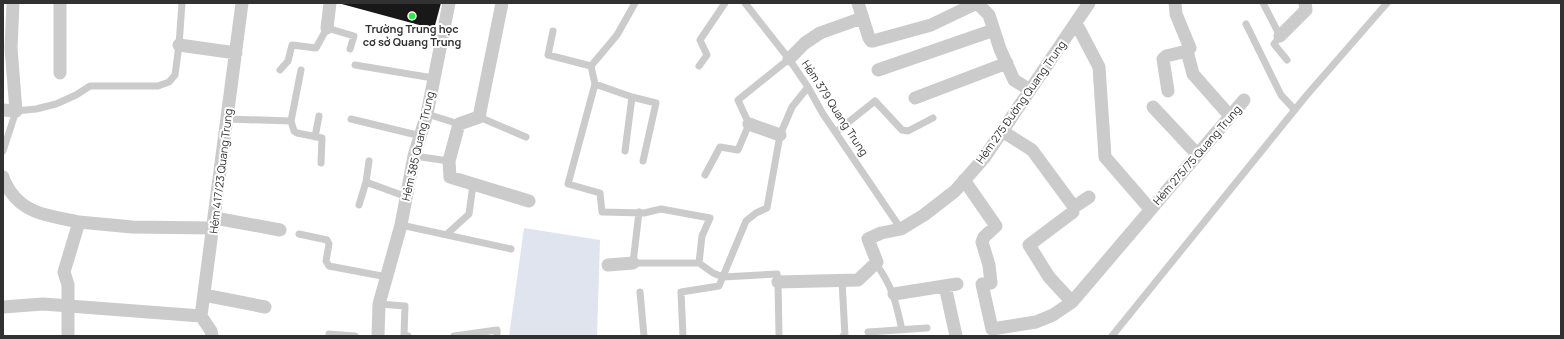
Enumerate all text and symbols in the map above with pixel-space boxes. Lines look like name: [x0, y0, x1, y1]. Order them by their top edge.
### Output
marker: Trường Trung học cơ sở Quang Trung: [407, 11, 417, 21]
place label: Trường Trung học cơ sở Quang Trung: [363, 21, 461, 49]
street label: Hẻm 275 Đường Quang Trung: [972, 37, 1069, 166]
street label: Hẻm 379 Quang Trung: [799, 57, 872, 159]
street label: Hẻm 385 Quang Trung: [398, 90, 437, 202]
street label: Hẻm 275/75 Quang Trung: [1149, 102, 1244, 208]
street label: Hẻm 417/23 Quang Trung: [205, 107, 236, 234]

